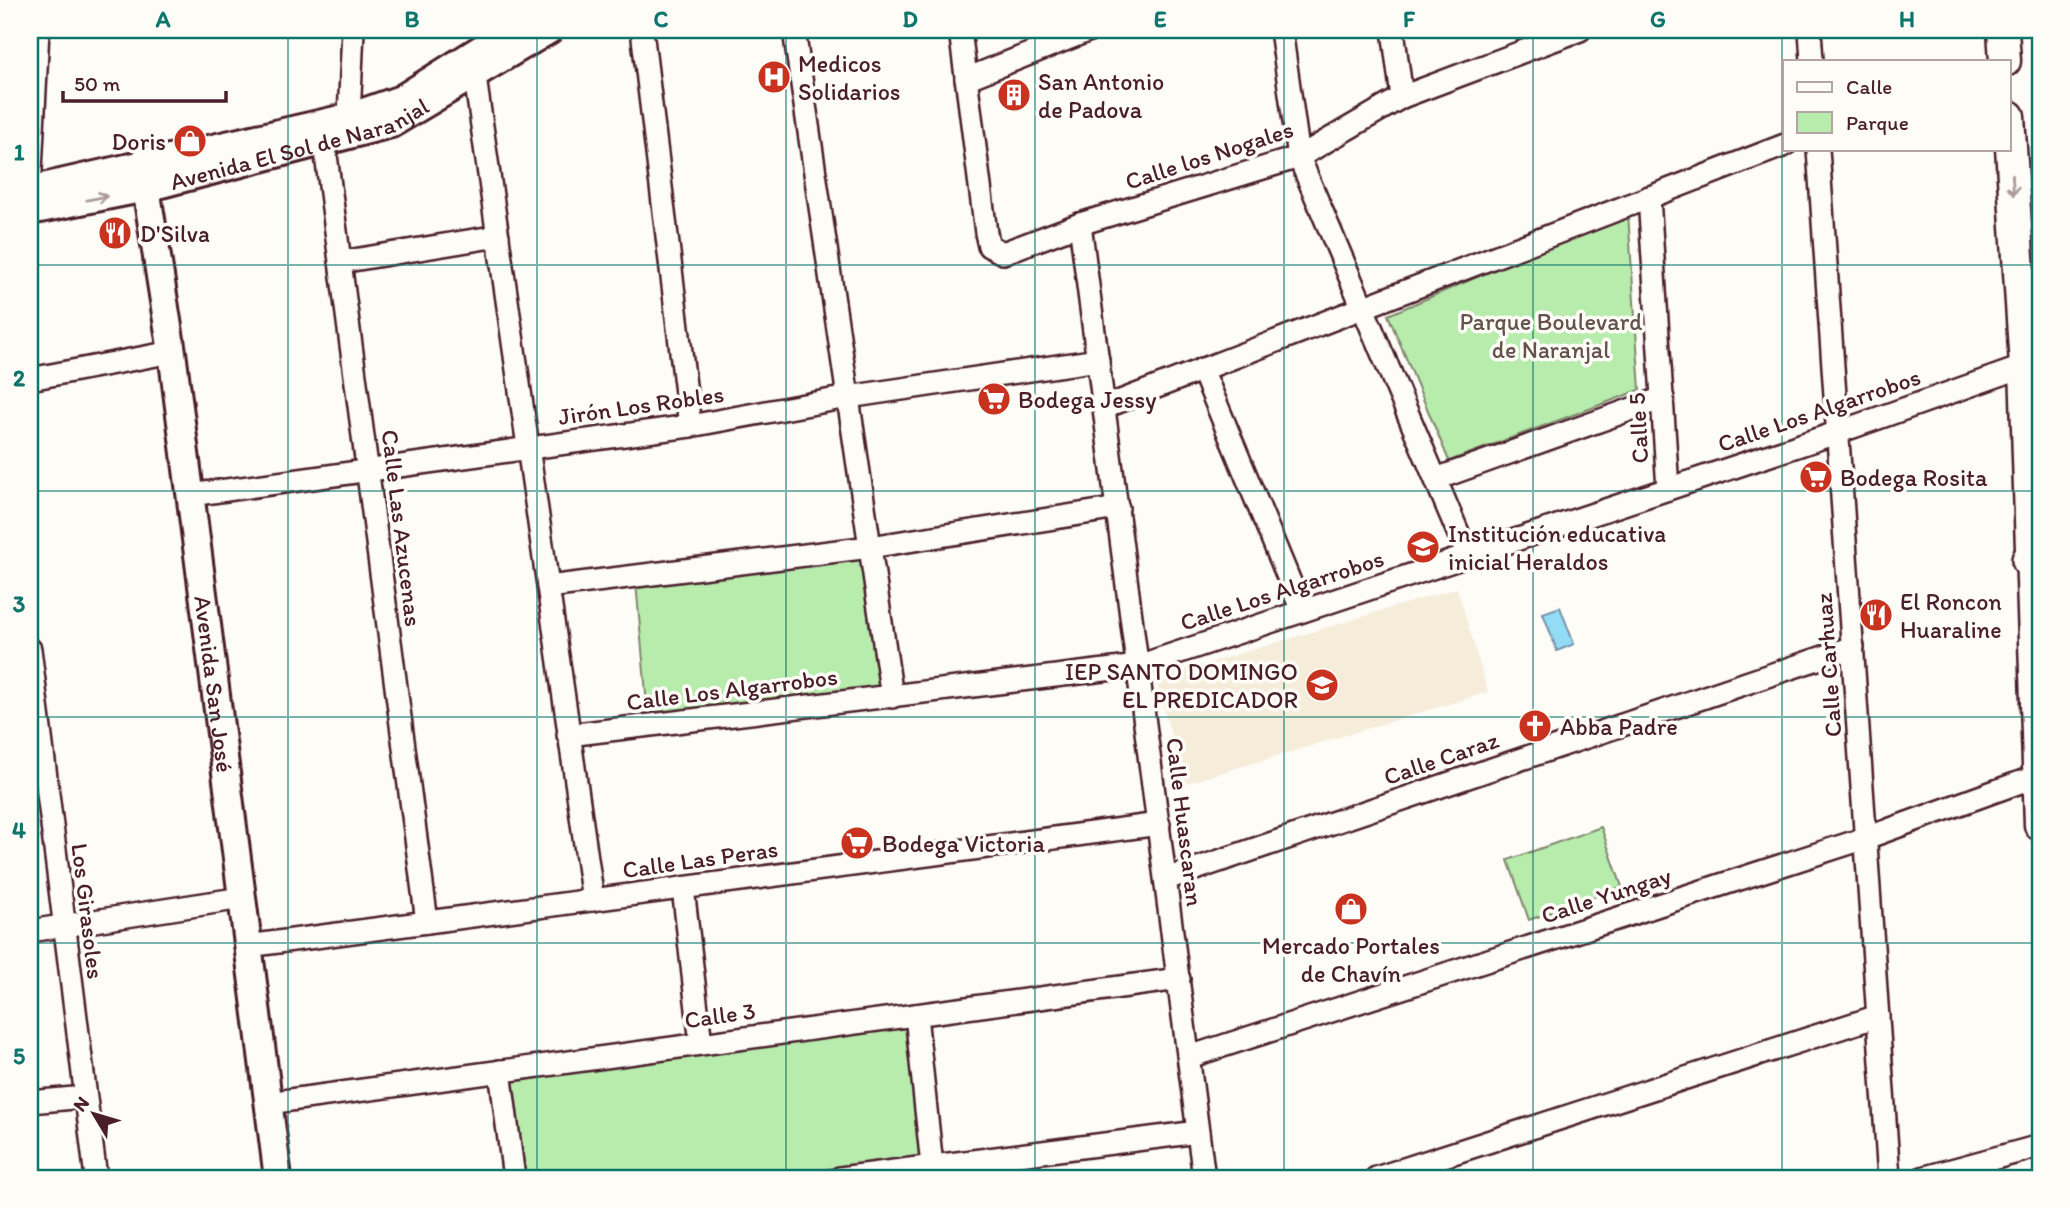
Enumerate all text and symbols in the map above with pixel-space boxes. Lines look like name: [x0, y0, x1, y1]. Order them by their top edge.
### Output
text: A: [155, 5, 171, 33]
text: B: [405, 5, 420, 33]
text: C: [654, 5, 669, 33]
text: D: [902, 5, 918, 33]
text: E: [1154, 5, 1167, 33]
text: F: [1403, 5, 1416, 33]
text: G: [1650, 5, 1666, 33]
text: H: [1899, 5, 1915, 33]
place label: Medicos Solidarios: [798, 49, 901, 106]
hospital icon: Medicos Solidarios: [755, 58, 793, 96]
scale bar: [63, 60, 226, 104]
legend: [1783, 60, 2010, 150]
place label: San Antonio de Padova: [1038, 67, 1164, 124]
text: 50 m: [74, 71, 121, 96]
text: Calle: [1846, 74, 1892, 99]
building icon: San Antonio de Padova: [995, 76, 1033, 114]
street label: Avenida El Sol de Naranjal: [167, 90, 434, 196]
text: Parque: [1846, 110, 1909, 135]
street label: Calle los Nogales: [1121, 114, 1297, 196]
shop icon: Doris: [171, 122, 209, 160]
place label: Doris: [111, 127, 166, 156]
text: 1: [14, 138, 25, 166]
one-way arrow: [2007, 173, 2020, 195]
one-way arrow: [85, 191, 108, 205]
restaurant icon: D'Silva: [96, 214, 134, 252]
place label: D'Silva: [140, 219, 210, 248]
park label: Parque Boulevard de Naranjal: [1460, 307, 1642, 364]
street label: Calle Los Algarrobos: [1714, 362, 1924, 458]
text: 2: [13, 364, 26, 392]
street label: Jirón Los Robles: [556, 379, 726, 431]
supermarket icon: Bodega Jessy: [975, 380, 1013, 418]
place label: Bodega Jessy: [1018, 385, 1156, 414]
street label: Calle 5: [1622, 392, 1654, 464]
street label: Calle Las Azucenas: [376, 428, 428, 628]
supermarket icon: Bodega Rosita: [1797, 458, 1835, 496]
place label: Bodega Rosita: [1840, 463, 1988, 492]
place label: Institución educativa inicial Heraldos: [1448, 519, 1666, 576]
school or university icon: Institución educativa inicial Heraldos: [1404, 528, 1442, 566]
street label: Calle Los Algarrobos: [1177, 543, 1387, 637]
place label: El Roncon Huaraline: [1900, 587, 2002, 644]
text: 3: [13, 590, 26, 618]
street label: Calle Carhuaz: [1808, 592, 1848, 738]
street label: Avenida San José: [189, 594, 240, 774]
restaurant icon: El Roncon Huaraline: [1857, 596, 1895, 634]
place label: IEP SANTO DOMINGO EL PREDICADOR: [1065, 657, 1298, 714]
street label: Calle Los Algarrobos: [625, 662, 839, 716]
school or university icon: IEP SANTO DOMINGO EL PREDICADOR: [1303, 666, 1341, 704]
church icon: Abba Padre: [1516, 707, 1554, 745]
place label: Abba Padre: [1560, 712, 1678, 741]
street label: Calle Caraz: [1380, 725, 1502, 791]
street label: Calle Huascaran: [1160, 736, 1210, 908]
text: 4: [12, 816, 26, 844]
supermarket icon: Bodega Victoria: [838, 824, 876, 862]
place label: Bodega Victoria: [882, 829, 1045, 858]
street label: Calle Las Peras: [620, 834, 780, 884]
street label: Los Girasoles: [65, 841, 111, 981]
street label: Calle Yungay: [1537, 860, 1675, 930]
shop icon: Mercado Portales de Chavín: [1332, 890, 1370, 928]
place label: Mercado Portales de Chavín: [1262, 931, 1440, 988]
street label: Calle 3: [683, 996, 757, 1034]
text: 5: [13, 1042, 25, 1070]
north arrow: [60, 1078, 130, 1148]
text: N: [68, 1092, 94, 1116]

